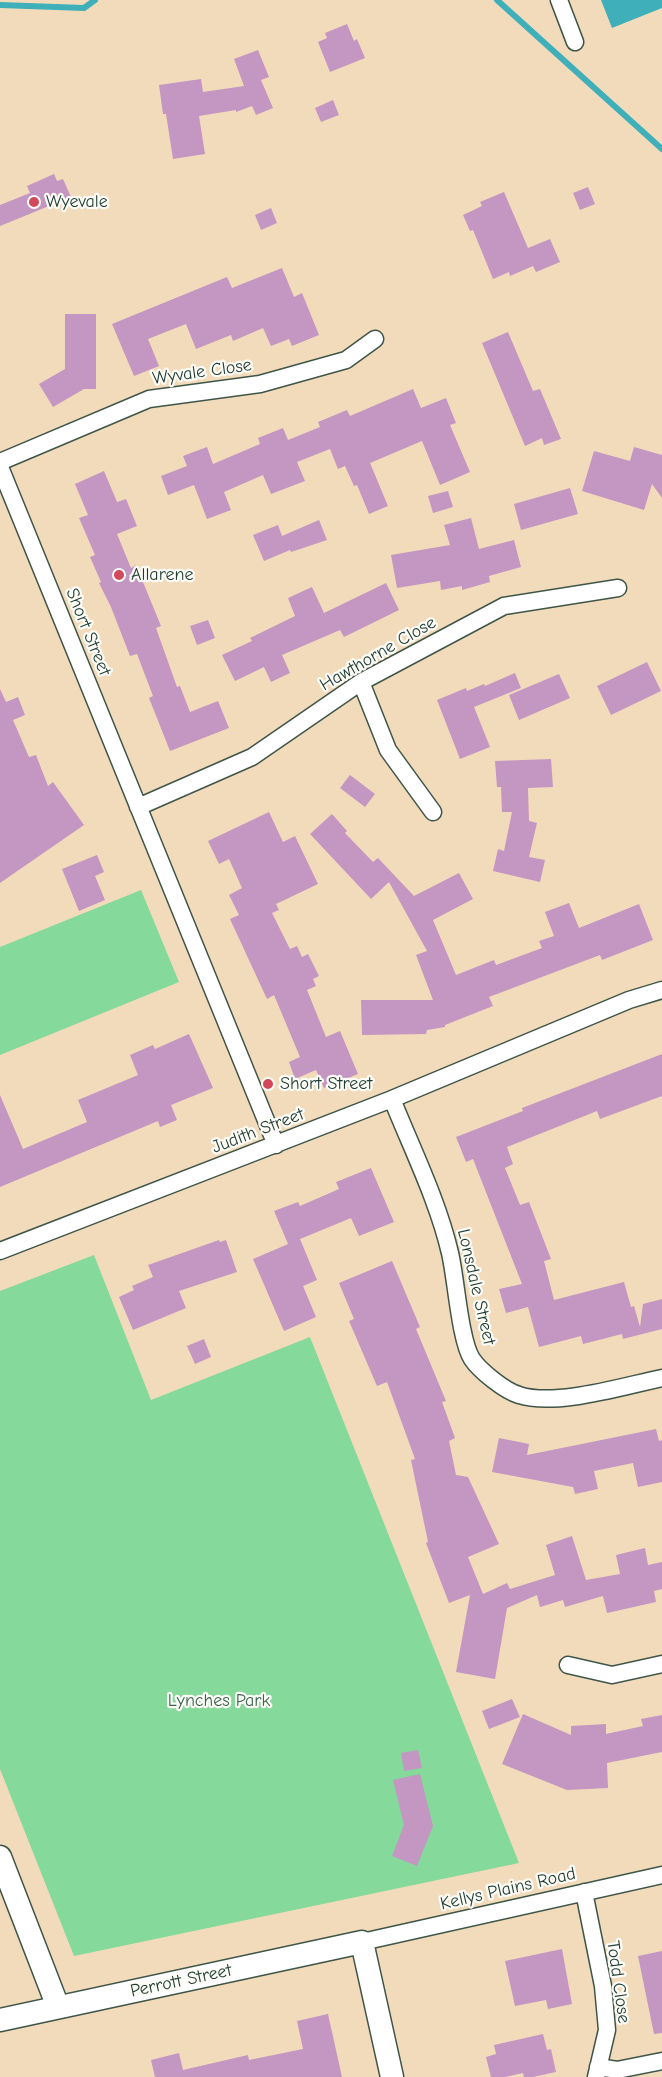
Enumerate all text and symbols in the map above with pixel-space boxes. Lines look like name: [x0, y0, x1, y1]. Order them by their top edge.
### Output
place label: Wyevale: [46, 191, 108, 213]
marker: Wyevale: [27, 195, 41, 209]
street label: Wyvale Close: [151, 354, 253, 390]
place label: Allarene: [131, 564, 193, 586]
marker: Allarene: [112, 568, 126, 582]
street label: Short Street: [61, 585, 115, 679]
street label: Hawthorne Close: [316, 612, 440, 696]
place label: Short Street: [280, 1073, 372, 1095]
marker: Short Street: [261, 1077, 275, 1091]
street label: Judith Street: [209, 1104, 307, 1158]
street label: Lonsdale Street: [452, 1227, 500, 1347]
park label: Lynches Park: [168, 1690, 270, 1712]
street label: Kellys Plains Road: [438, 1863, 578, 1915]
street label: Todd Close: [602, 1939, 634, 2025]
street label: Perrott Street: [128, 1960, 234, 2002]

